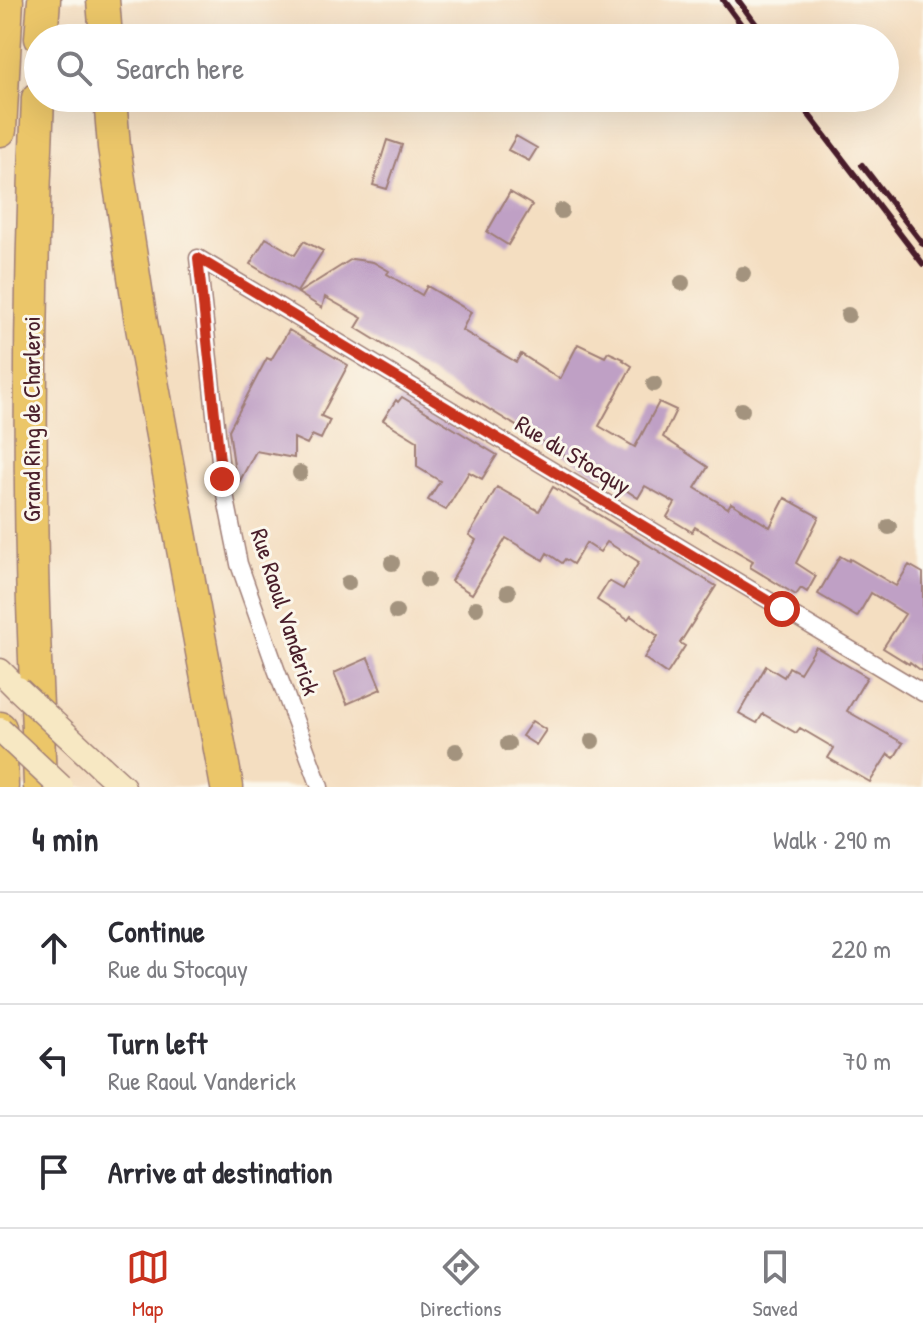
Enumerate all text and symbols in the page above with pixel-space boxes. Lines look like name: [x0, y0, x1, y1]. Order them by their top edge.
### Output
search box: [24, 24, 899, 112]
icon: search: [52, 46, 96, 90]
text: Search here: [116, 48, 244, 88]
street label: Grand Ring de Charleroi: [15, 316, 47, 522]
street label: Rue du Stocquy: [510, 407, 637, 501]
route end: [204, 461, 240, 497]
street label: Rue Raoul Vanderick: [244, 524, 328, 699]
route start: [764, 591, 800, 627]
text: 4 min: [32, 816, 99, 862]
text: Walk · 290 m: [773, 822, 891, 857]
text: Continue: [108, 911, 205, 951]
icon: ahead: [32, 926, 76, 970]
text: 220 m: [831, 931, 891, 966]
text: Rue du Stocquy: [108, 951, 248, 986]
text: Turn left: [108, 1023, 207, 1063]
icon: left: [32, 1038, 76, 1082]
text: 70 m: [843, 1043, 891, 1078]
text: Rue Raoul Vanderick: [108, 1063, 296, 1098]
icon: arrive: [32, 1150, 76, 1194]
text: Arrive at destination: [108, 1152, 333, 1192]
tab: Map: [126, 1245, 170, 1323]
tab: Directions: [421, 1245, 502, 1323]
tab: Saved: [753, 1245, 797, 1323]

